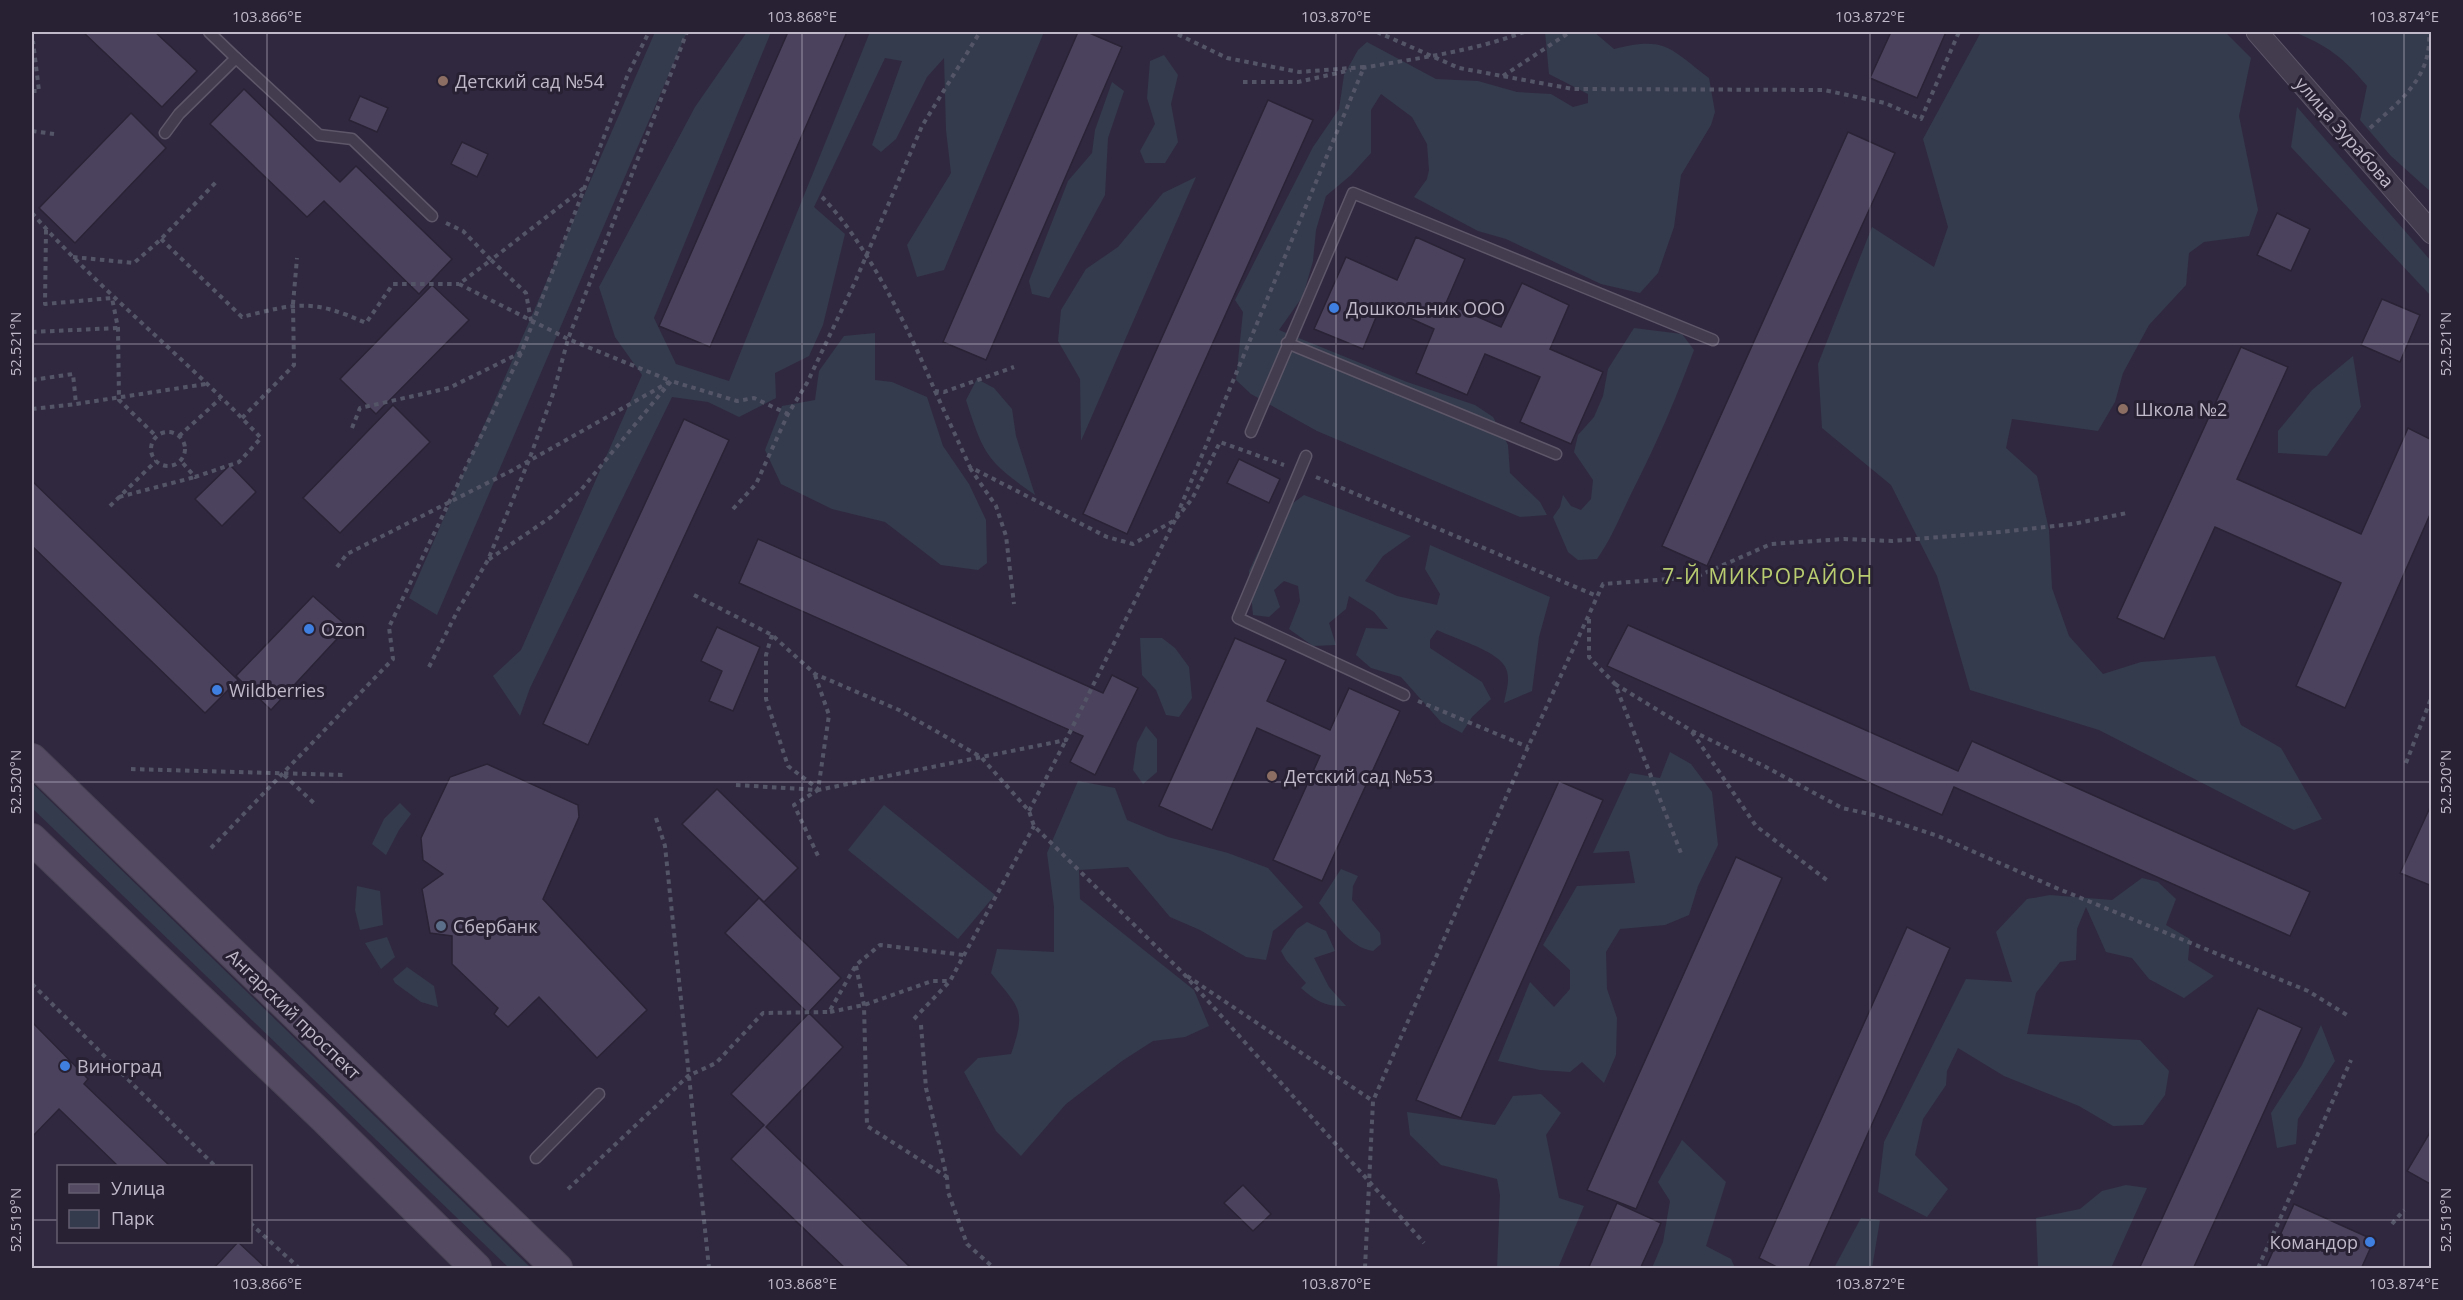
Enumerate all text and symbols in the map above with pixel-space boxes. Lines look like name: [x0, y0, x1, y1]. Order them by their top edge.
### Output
text: 103.866°E: [232, 6, 302, 26]
text: 103.868°E: [767, 6, 837, 26]
text: 103.870°E: [1301, 6, 1371, 26]
text: 103.872°E: [1835, 6, 1905, 26]
text: 103.874°E: [2369, 6, 2439, 26]
place label: Детский сад №54: [455, 69, 604, 93]
street label: улица Зурабова: [2290, 72, 2400, 192]
marker: Детский сад №54: [436, 74, 450, 88]
place label: Дошкольник ООО: [1346, 296, 1505, 320]
marker: Дошкольник ООО: [1327, 301, 1341, 315]
text: 52.521°N: [5, 312, 25, 376]
text: 52.521°N: [2435, 312, 2455, 376]
place label: Школа №2: [2135, 397, 2227, 421]
marker: Школа №2: [2116, 402, 2130, 416]
district label: 7-Й МИКРОРАЙОН: [1662, 562, 1874, 590]
place label: Ozon: [321, 617, 365, 641]
marker: Ozon: [302, 622, 316, 636]
place label: Wildberries: [229, 678, 325, 702]
marker: Wildberries: [210, 683, 224, 697]
text: 52.520°N: [5, 750, 25, 814]
text: 52.520°N: [2435, 750, 2455, 814]
place label: Детский сад №53: [1284, 764, 1433, 788]
marker: Детский сад №53: [1265, 769, 1279, 783]
place label: Сбербанк: [453, 914, 538, 938]
marker: Сбербанк: [434, 919, 448, 933]
street label: Ангарский проспект: [222, 944, 367, 1085]
place label: Виноград: [77, 1054, 161, 1078]
marker: Виноград: [58, 1059, 72, 1073]
legend: [57, 1165, 252, 1243]
text: Улица: [111, 1176, 165, 1200]
text: 52.519°N: [5, 1188, 25, 1252]
text: 52.519°N: [2435, 1188, 2455, 1252]
text: Парк: [111, 1206, 155, 1230]
place label: Командор: [2269, 1230, 2358, 1254]
marker: Командор: [2363, 1235, 2377, 1249]
text: 103.866°E: [232, 1273, 302, 1293]
text: 103.868°E: [767, 1273, 837, 1293]
text: 103.870°E: [1301, 1273, 1371, 1293]
text: 103.872°E: [1835, 1273, 1905, 1293]
text: 103.874°E: [2369, 1273, 2439, 1293]

